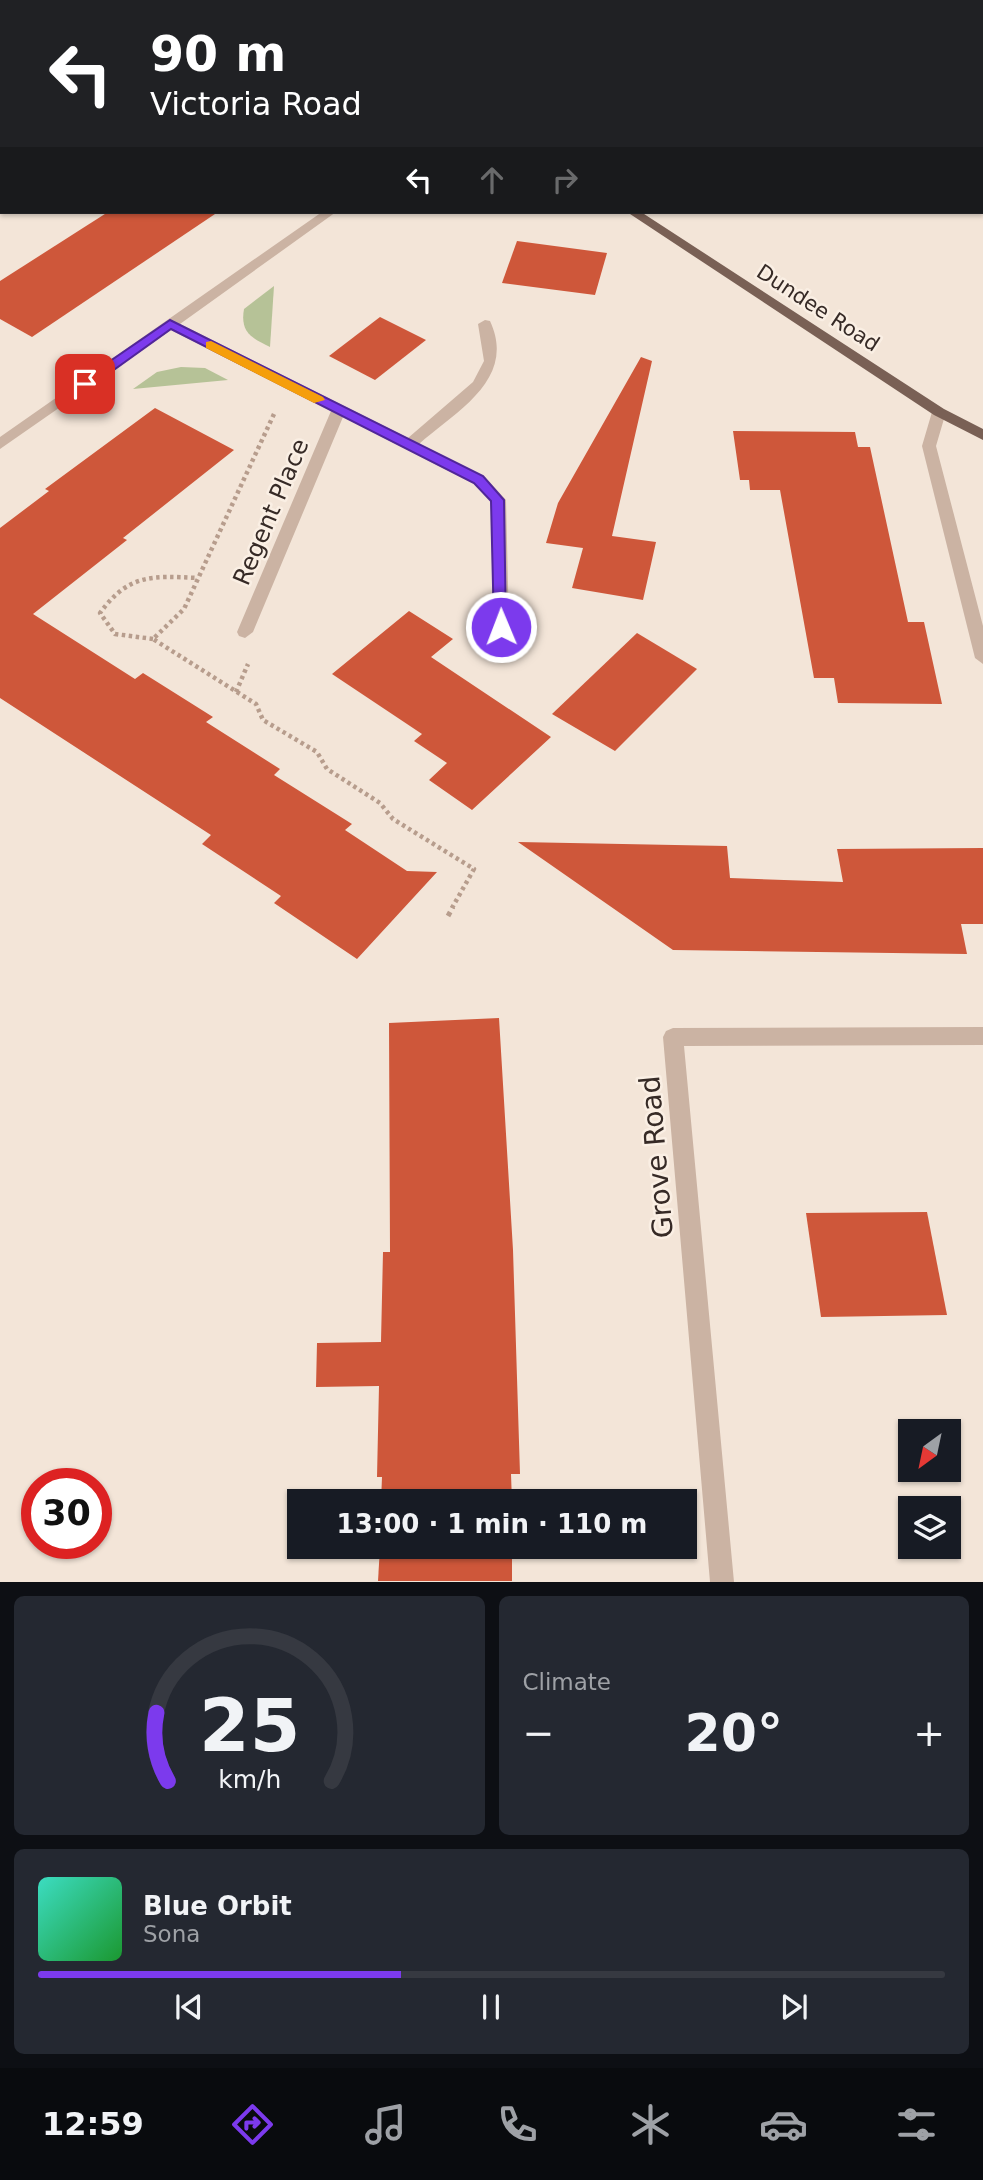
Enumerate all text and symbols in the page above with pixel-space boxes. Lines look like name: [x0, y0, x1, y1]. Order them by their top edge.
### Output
text: 90 m: [150, 26, 286, 83]
icon: left: [35, 28, 126, 119]
text: Victoria Road: [150, 85, 362, 123]
icon: left: [400, 161, 438, 199]
icon: ahead: [473, 161, 511, 199]
icon: right: [546, 161, 584, 199]
street label: Dundee Road: [752, 259, 884, 357]
pin: [55, 354, 115, 414]
icon: arrive: [66, 365, 104, 403]
street label: Regent Place: [228, 435, 314, 589]
position arrow: [464, 590, 538, 664]
street label: Grove Road: [633, 1074, 680, 1239]
north arrow: [898, 1419, 961, 1482]
map controls: [898, 1419, 961, 1559]
speed limit sign: 30: [21, 1468, 112, 1559]
button: layers: [898, 1496, 961, 1559]
text: 13:00 · 1 min · 110 m: [337, 1509, 647, 1539]
text: Climate: [523, 1669, 611, 1695]
text: 25: [199, 1684, 300, 1769]
text: 20°: [685, 1703, 783, 1763]
text: −: [523, 1711, 554, 1755]
text: +: [913, 1711, 945, 1755]
text: km/h: [218, 1765, 281, 1794]
text: Blue Orbit: [143, 1891, 292, 1921]
text: Sona: [143, 1921, 200, 1947]
icon: previous: [170, 1988, 208, 2026]
icon: pause: [472, 1988, 510, 2026]
icon: next: [775, 1988, 813, 2026]
icon: directions: [228, 2100, 277, 2149]
icon: music: [361, 2100, 410, 2149]
icon: phone: [493, 2100, 542, 2149]
icon: climate: [626, 2100, 675, 2149]
icon: car: [759, 2100, 808, 2149]
icon: filters: [892, 2100, 941, 2149]
text: 12:59: [42, 2105, 144, 2143]

